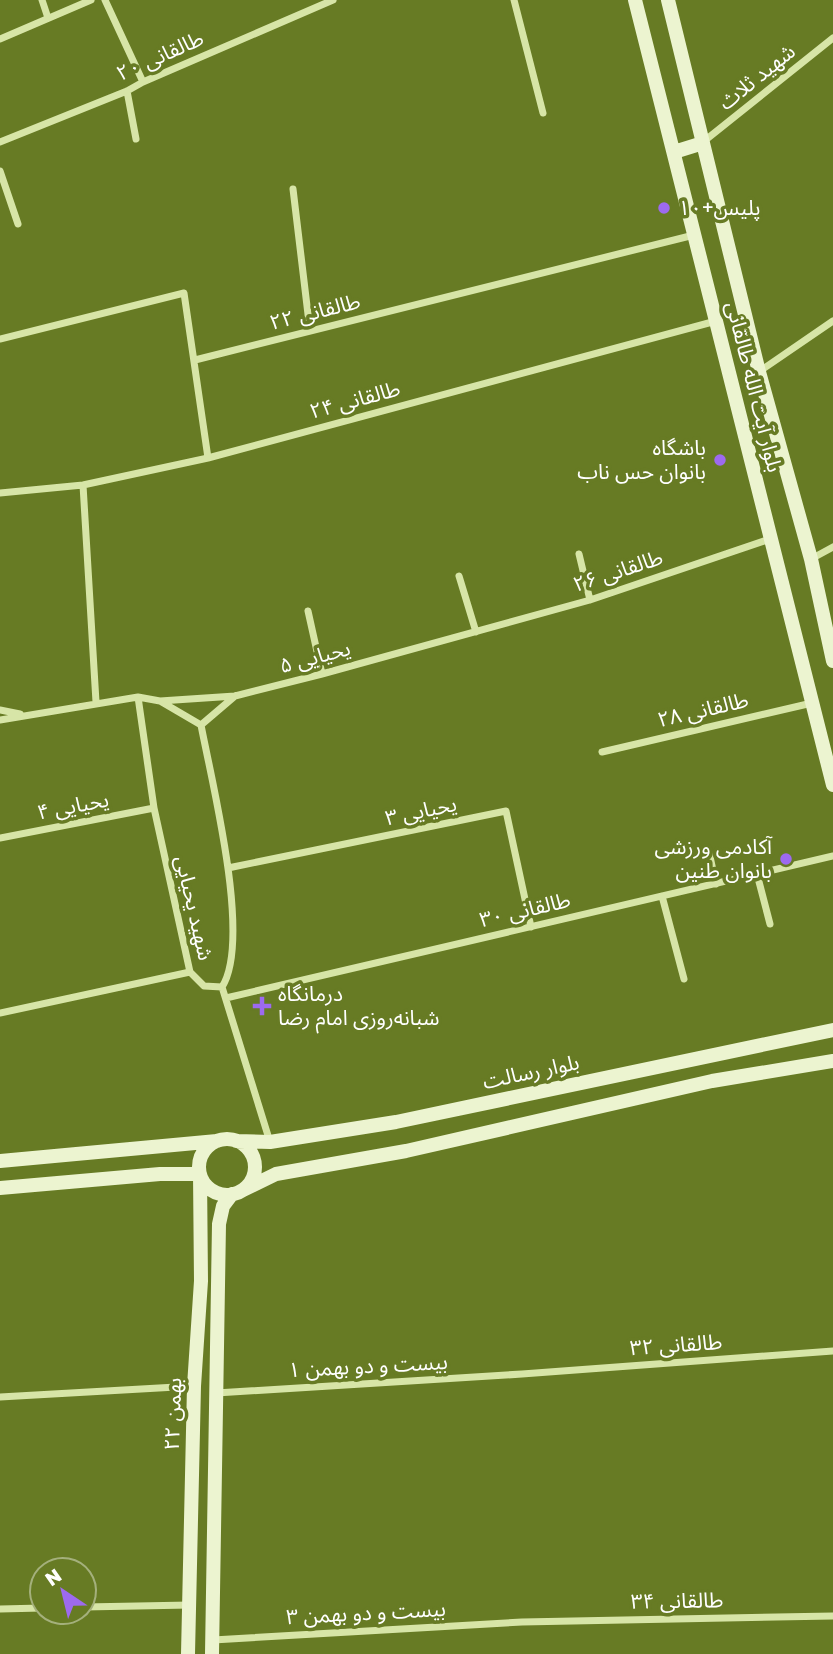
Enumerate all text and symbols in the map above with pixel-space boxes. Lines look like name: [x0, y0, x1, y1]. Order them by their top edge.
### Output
street label: طالقانی ۲۰: [112, 24, 207, 86]
street label: شهید ثلاث: [713, 37, 800, 115]
place label: پلیس+۱۰: [678, 194, 761, 221]
marker: پلیس+۱۰: [656, 200, 672, 216]
street label: طالقانی ۲۲: [267, 287, 363, 335]
street label: بلوار آیت الله طالقانی: [721, 299, 789, 475]
street label: طالقانی ۲۴: [307, 374, 403, 424]
place label: باشگاه بانوان حس ناب: [577, 434, 706, 484]
marker: باشگاه بانوان حس ناب: [712, 452, 728, 468]
street label: طالقانی ۲۶: [570, 543, 666, 597]
street label: یحیایی ۵: [276, 634, 353, 678]
street label: طالقانی ۲۸: [655, 686, 751, 732]
street label: یحیایی ۴: [35, 785, 111, 825]
street label: یحیایی ۳: [383, 790, 459, 830]
place label: آکادمی ورزشی بانوان طنین: [654, 833, 773, 883]
marker: آکادمی ورزشی بانوان طنین: [778, 851, 794, 867]
street label: شهید یحیایی: [170, 853, 220, 963]
street label: طالقانی ۳۰: [477, 886, 573, 932]
place label: درمانگاه شبانه‌روزی امام رضا: [278, 980, 439, 1034]
marker: درمانگاه شبانه‌روزی امام رضا: [252, 996, 272, 1016]
street label: بلوار رسالت: [480, 1048, 581, 1094]
street label: طالقانی ۳۲: [629, 1328, 723, 1360]
street label: بیست و دو بهمن ۱: [287, 1348, 448, 1382]
street label: ۲۲ بهمن: [158, 1377, 186, 1451]
north arrow: [28, 1556, 98, 1626]
text: N: [40, 1563, 65, 1590]
street label: طالقانی ۳۴: [630, 1586, 724, 1614]
street label: بیست و دو بهمن ۳: [285, 1595, 446, 1629]

